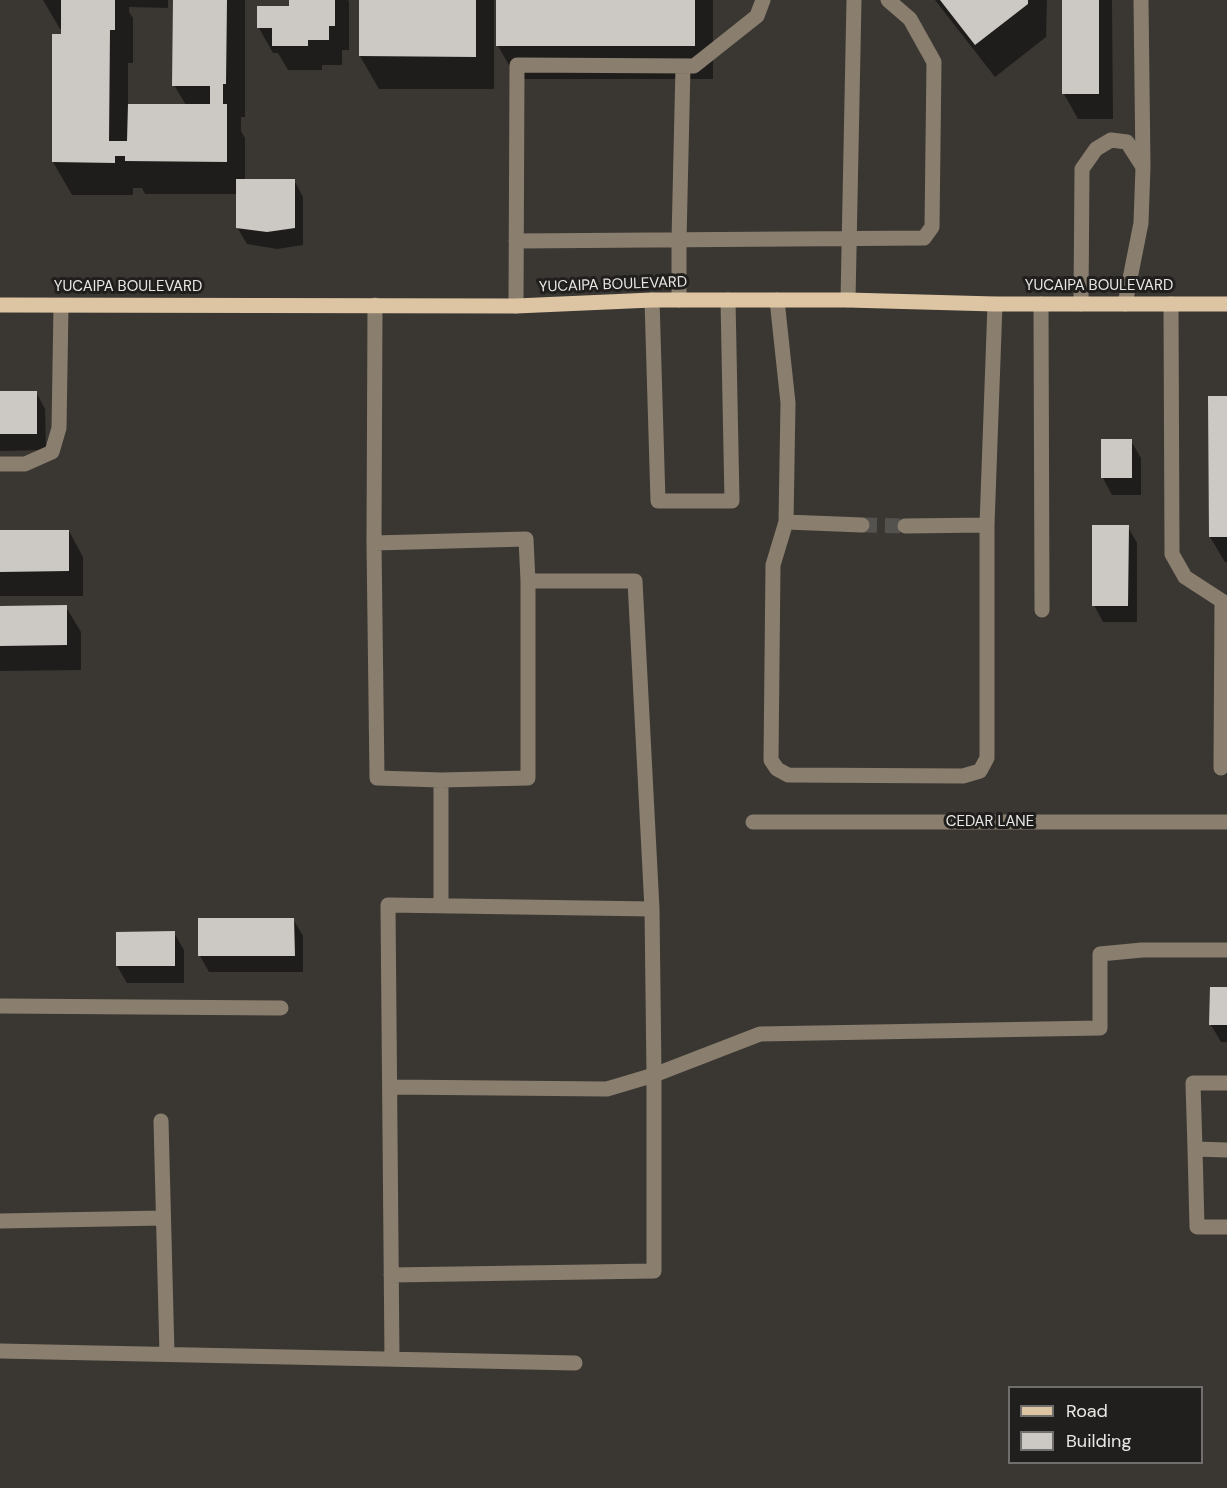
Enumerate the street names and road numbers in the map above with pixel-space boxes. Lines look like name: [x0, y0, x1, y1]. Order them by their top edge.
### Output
street label: YUCAIPA BOULEVARD: [539, 273, 687, 297]
street label: YUCAIPA BOULEVARD: [1025, 277, 1173, 295]
street label: YUCAIPA BOULEVARD: [54, 278, 202, 296]
street label: CEDAR LANE: [946, 813, 1034, 831]

